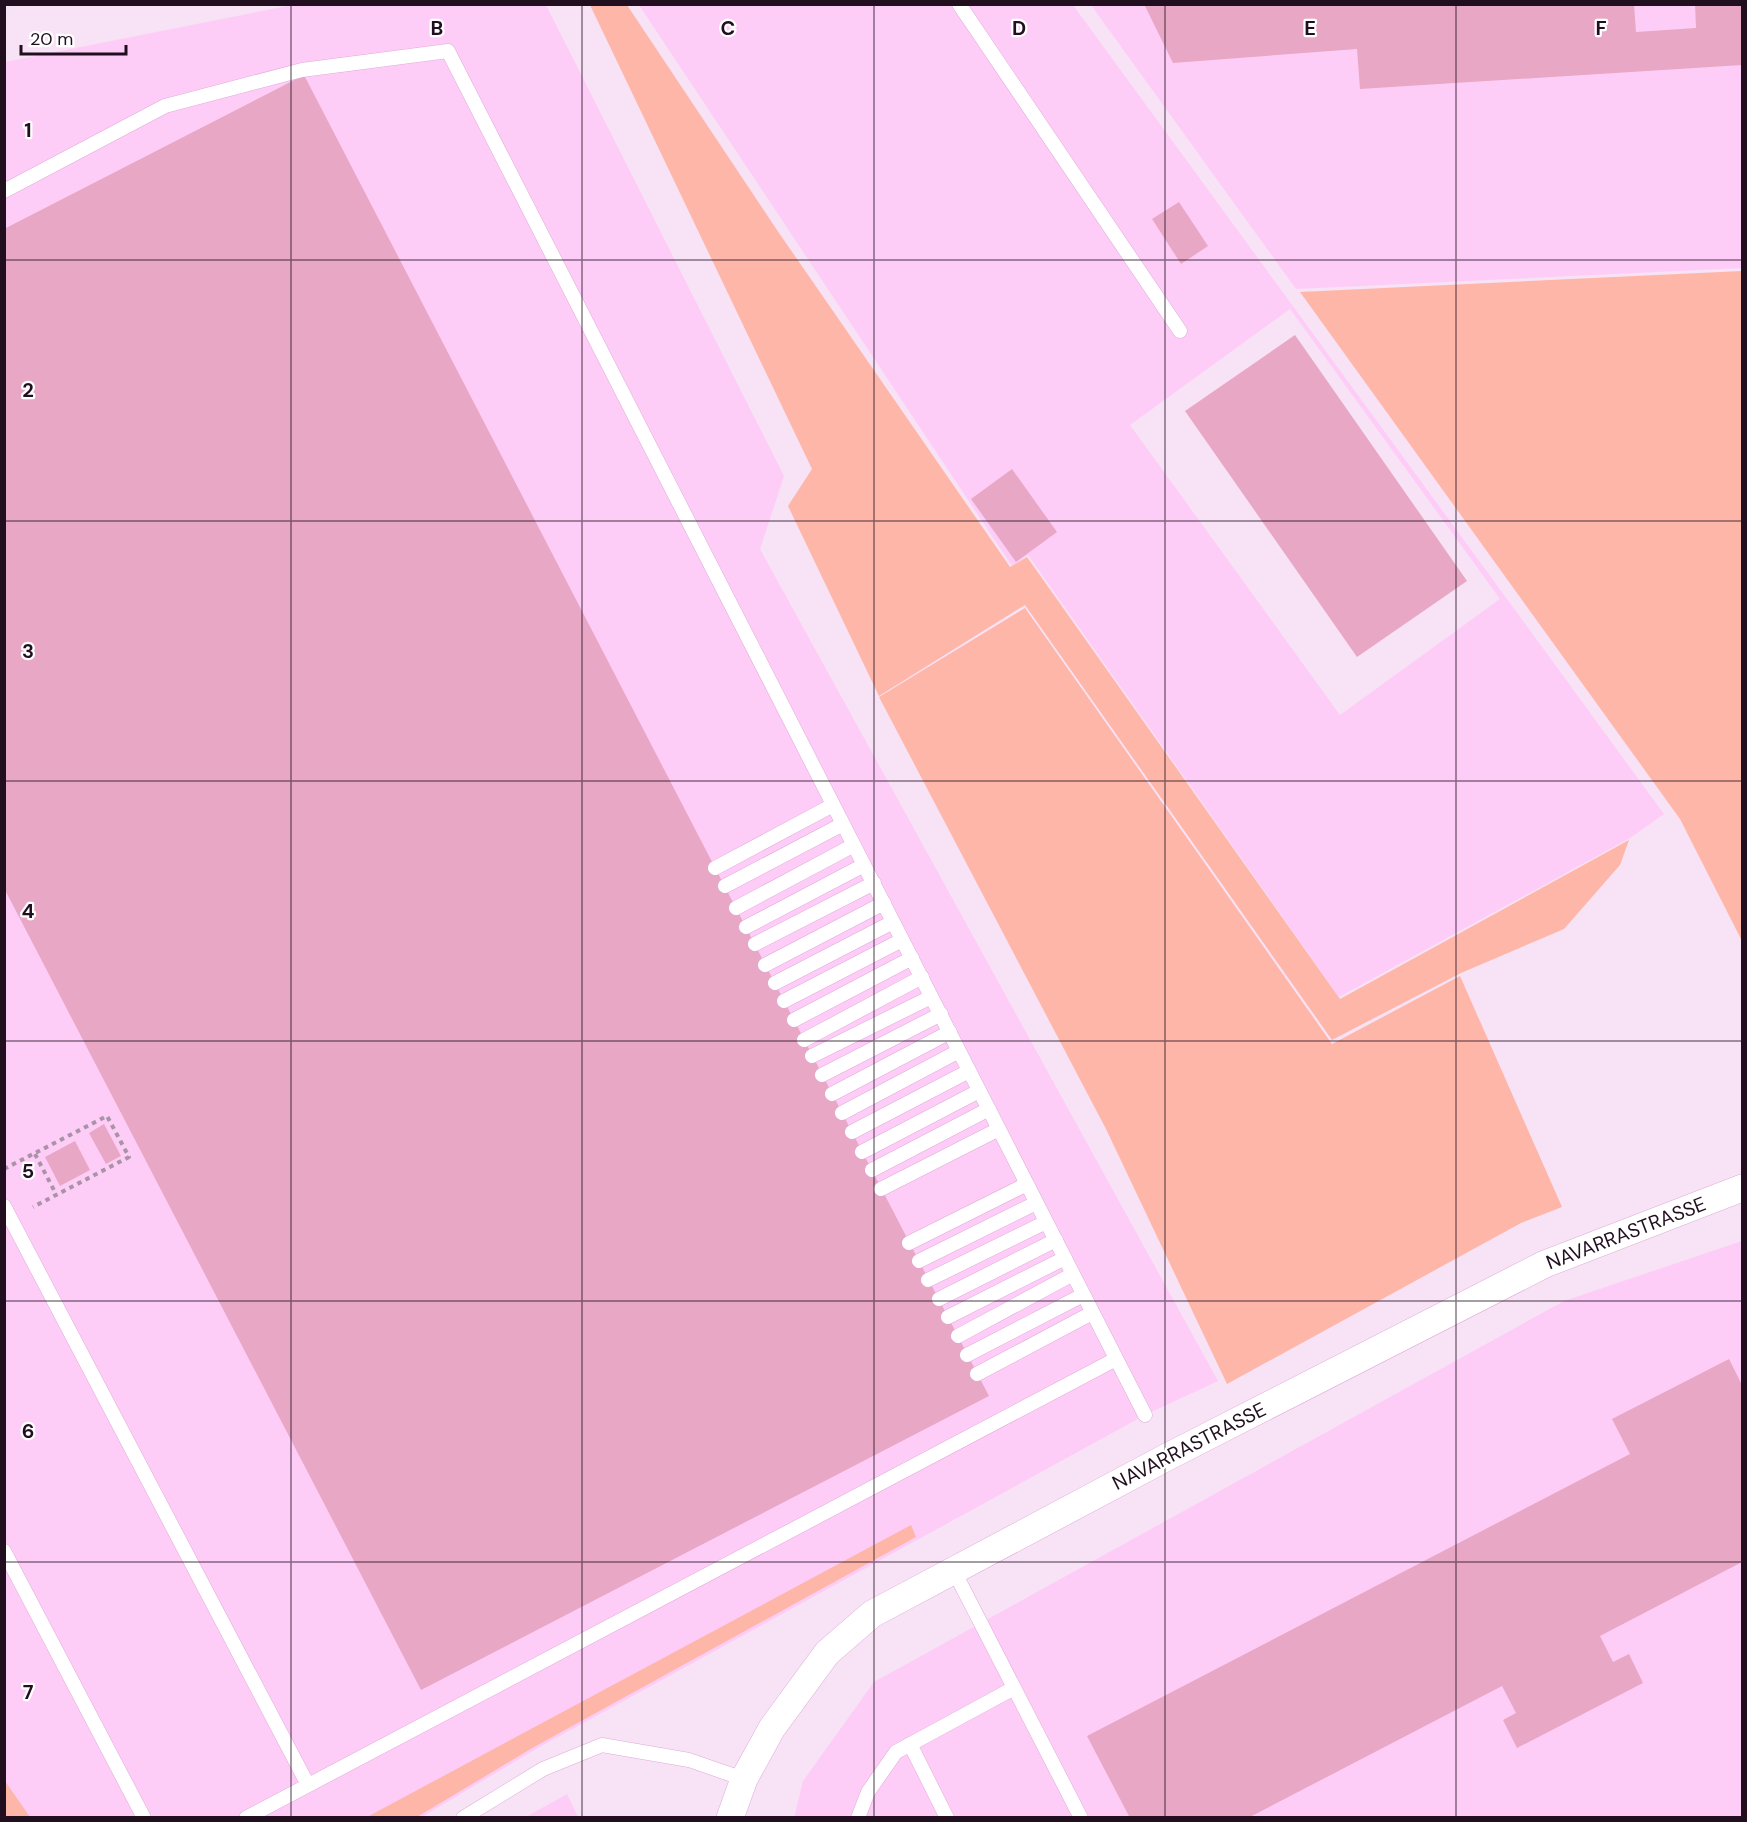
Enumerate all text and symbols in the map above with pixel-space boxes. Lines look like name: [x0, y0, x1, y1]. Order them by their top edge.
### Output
text: B: [431, 15, 443, 41]
text: C: [721, 15, 735, 41]
text: D: [1012, 15, 1026, 41]
text: E: [1304, 15, 1316, 41]
text: F: [1595, 15, 1607, 41]
scale bar: [21, 18, 126, 56]
text: 20 m: [30, 27, 73, 51]
text: 1: [24, 117, 32, 143]
text: 2: [22, 377, 34, 403]
text: 3: [22, 638, 34, 664]
text: 4: [22, 898, 35, 924]
text: 5: [22, 1158, 34, 1184]
street label: NAVARRASTRASSE: [1542, 1191, 1710, 1275]
street label: NAVARRASTRASSE: [1108, 1396, 1270, 1496]
text: 6: [22, 1418, 34, 1444]
text: 7: [23, 1679, 34, 1705]

